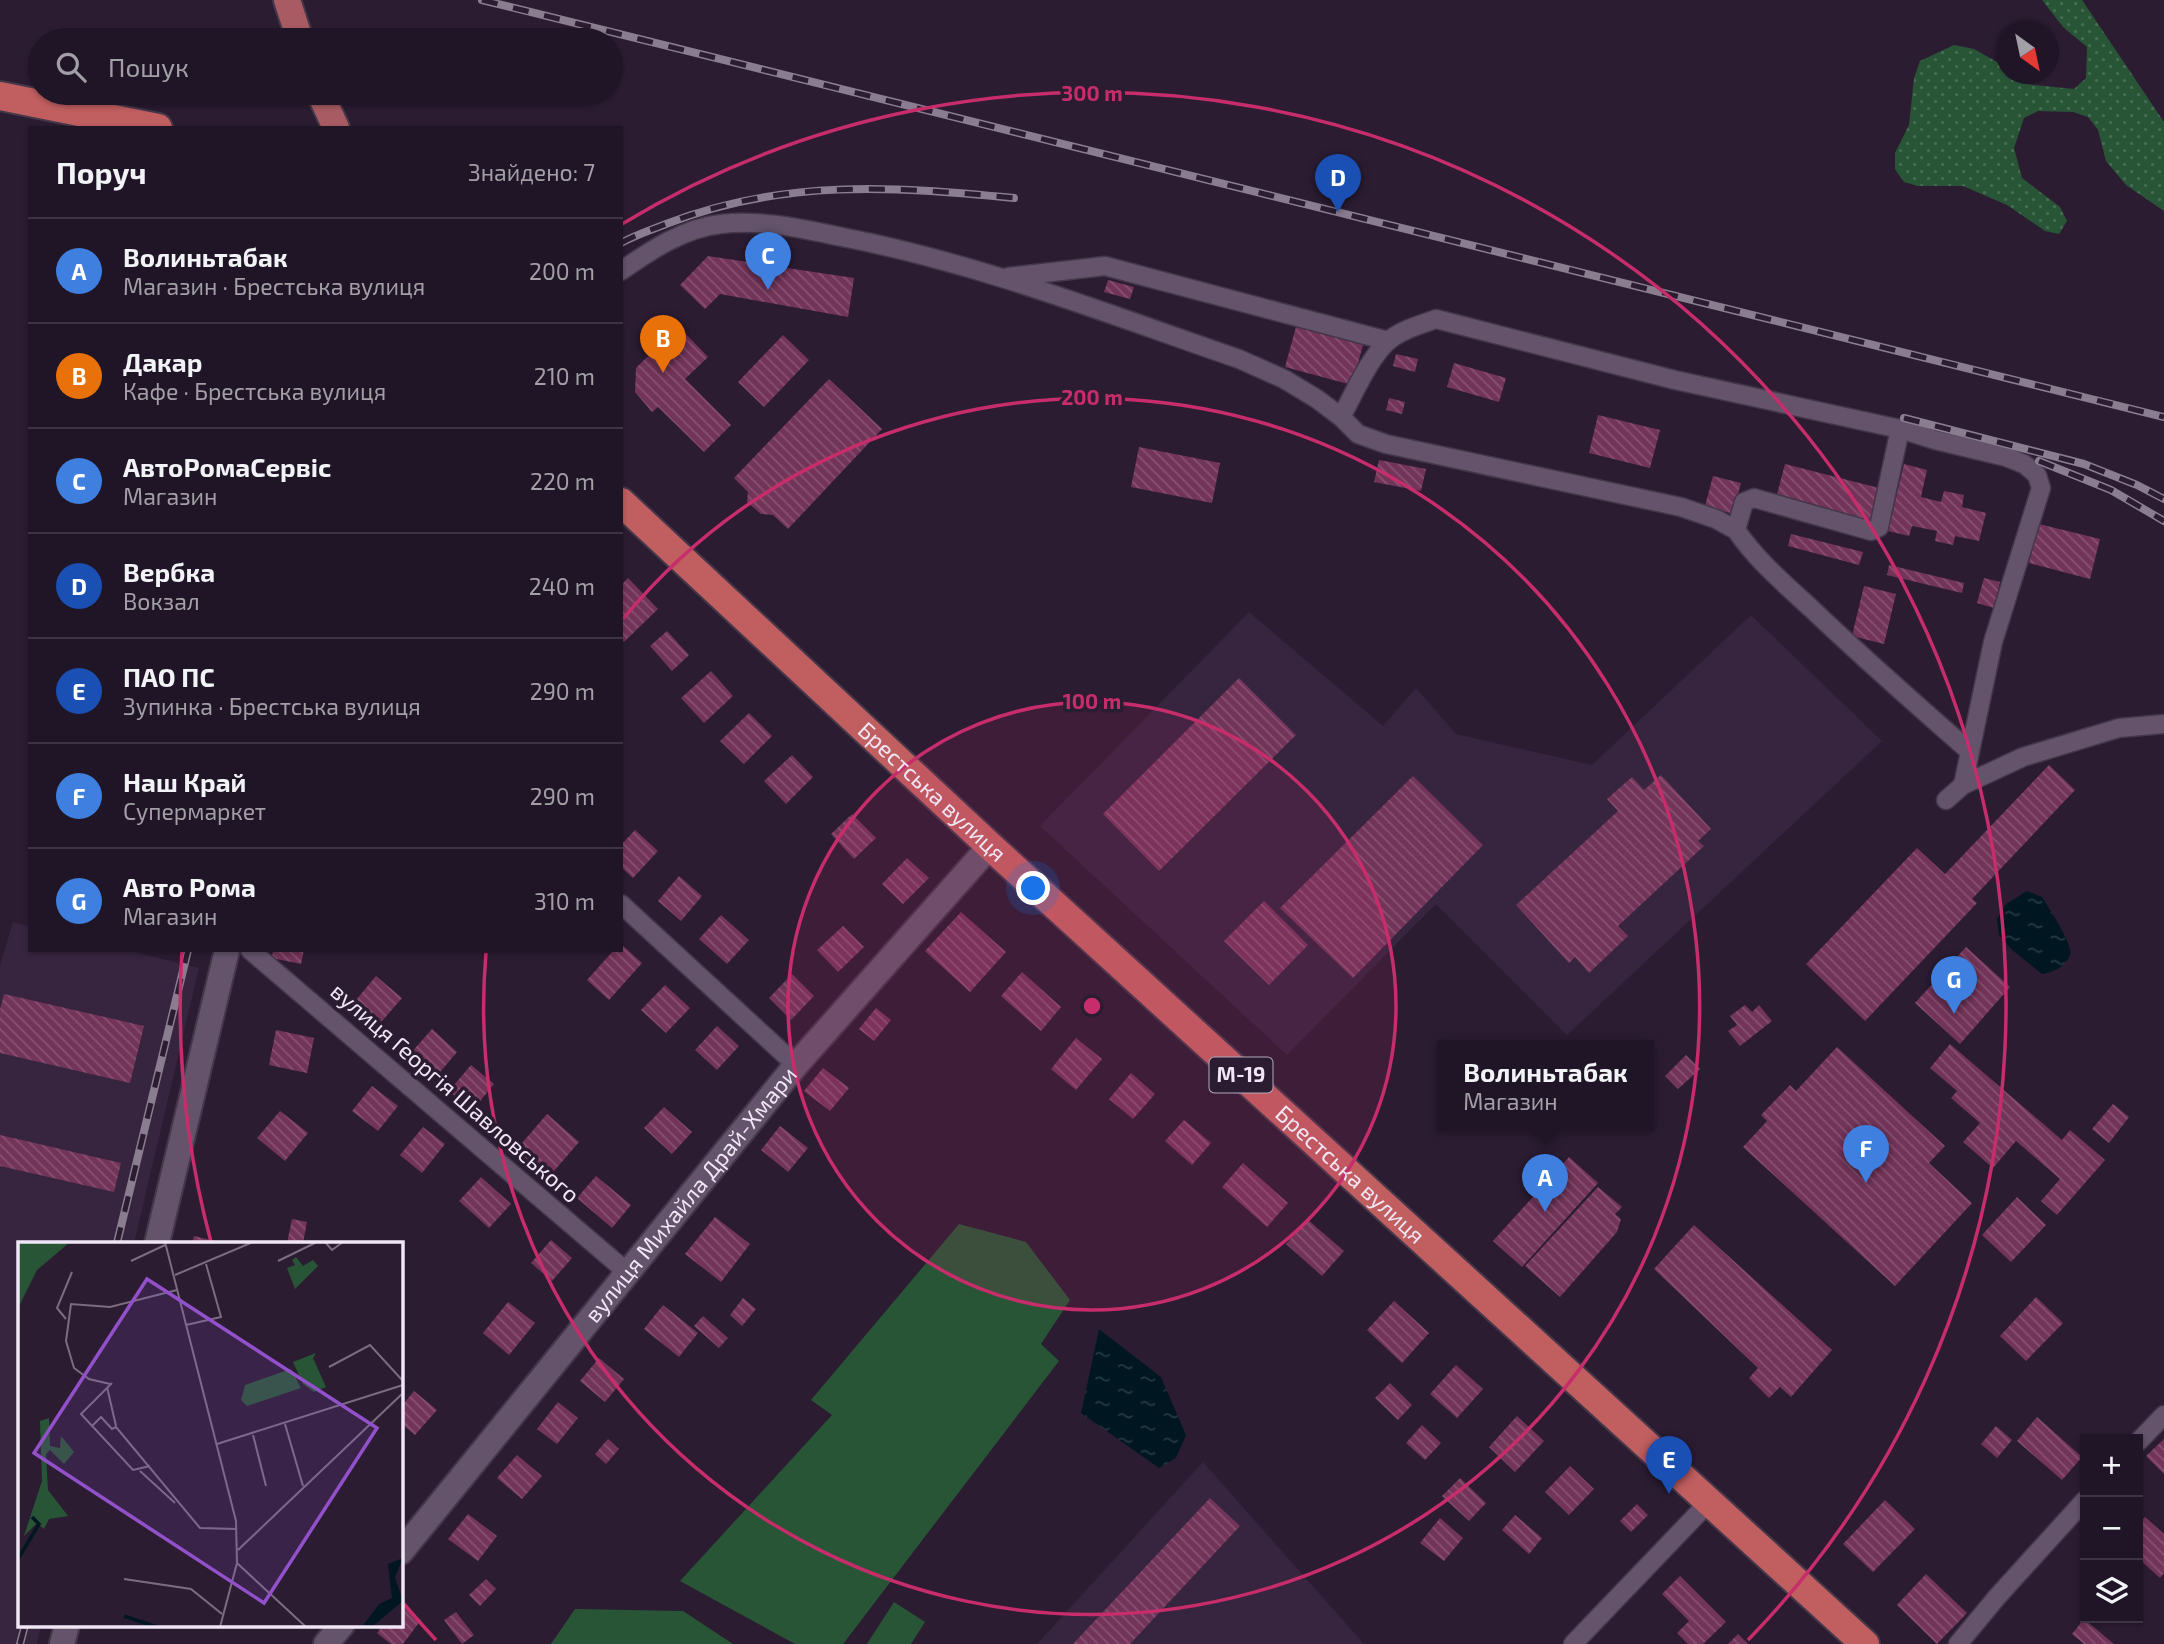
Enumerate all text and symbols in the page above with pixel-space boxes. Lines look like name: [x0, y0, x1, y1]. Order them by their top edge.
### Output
north arrow: [1996, 21, 2059, 84]
search box: [28, 28, 623, 105]
icon: search: [52, 48, 90, 86]
text: Пошук: [108, 51, 189, 82]
text: 300 m: [1061, 80, 1123, 105]
text: Поруч: [56, 154, 146, 190]
pin: D: [1315, 154, 1361, 212]
text: Знайдено: 7: [468, 158, 595, 186]
pin: C: [745, 232, 791, 290]
text: Волиньтабак: [123, 241, 288, 272]
text: A: [71, 257, 87, 285]
text: 200 m: [529, 257, 595, 285]
text: Магазин · Брестська вулиця: [123, 272, 425, 300]
pin: B: [640, 315, 686, 373]
text: Дакар: [123, 346, 202, 377]
text: B: [72, 362, 86, 390]
text: 210 m: [534, 362, 595, 390]
text: Кафе · Брестська вулиця: [123, 377, 386, 405]
text: 200 m: [1061, 384, 1123, 409]
text: АвтоРомаСервіс: [123, 451, 331, 482]
text: C: [72, 467, 86, 495]
text: 220 m: [530, 467, 595, 495]
text: Магазин: [123, 482, 217, 510]
text: Вербка: [123, 556, 215, 587]
text: D: [71, 572, 87, 600]
text: 240 m: [529, 572, 595, 600]
text: Вокзал: [123, 587, 200, 615]
text: ПАО ПС: [123, 661, 215, 692]
text: E: [72, 677, 86, 705]
text: 290 m: [530, 677, 595, 705]
text: 100 m: [1063, 688, 1121, 713]
text: Зупинка · Брестська вулиця: [123, 692, 421, 720]
street label: Брестська вулиця: [853, 715, 1012, 867]
text: Наш Край: [123, 766, 246, 797]
text: F: [73, 782, 85, 810]
text: 290 m: [530, 782, 595, 810]
text: Супермаркет: [123, 797, 266, 825]
text: Авто Рома: [123, 871, 256, 902]
your location: [1016, 871, 1050, 905]
text: G: [72, 887, 86, 915]
text: 310 m: [534, 887, 595, 915]
text: Магазин: [123, 902, 217, 930]
pin: G: [1931, 956, 1977, 1014]
street label: вулиця Георгія Шавловського: [325, 976, 586, 1209]
centre of rings: [1080, 994, 1104, 1018]
popup: [1437, 1040, 1654, 1131]
text: Волиньтабак: [1463, 1056, 1628, 1087]
road number: М-19: [1210, 1058, 1272, 1092]
street label: вулиця Михайла Драй-Хмари: [578, 1061, 802, 1328]
text: Магазин: [1463, 1087, 1558, 1115]
street label: Брестська вулиця: [1270, 1099, 1431, 1249]
pin: F: [1843, 1125, 1889, 1183]
pin: A: [1522, 1154, 1568, 1212]
inset map: [18, 1242, 402, 1626]
map controls: [2080, 1434, 2143, 1623]
button: +: [2080, 1434, 2143, 1497]
pin: E: [1646, 1436, 1692, 1494]
button: −: [2080, 1497, 2143, 1560]
button: layers: [2080, 1560, 2143, 1623]

